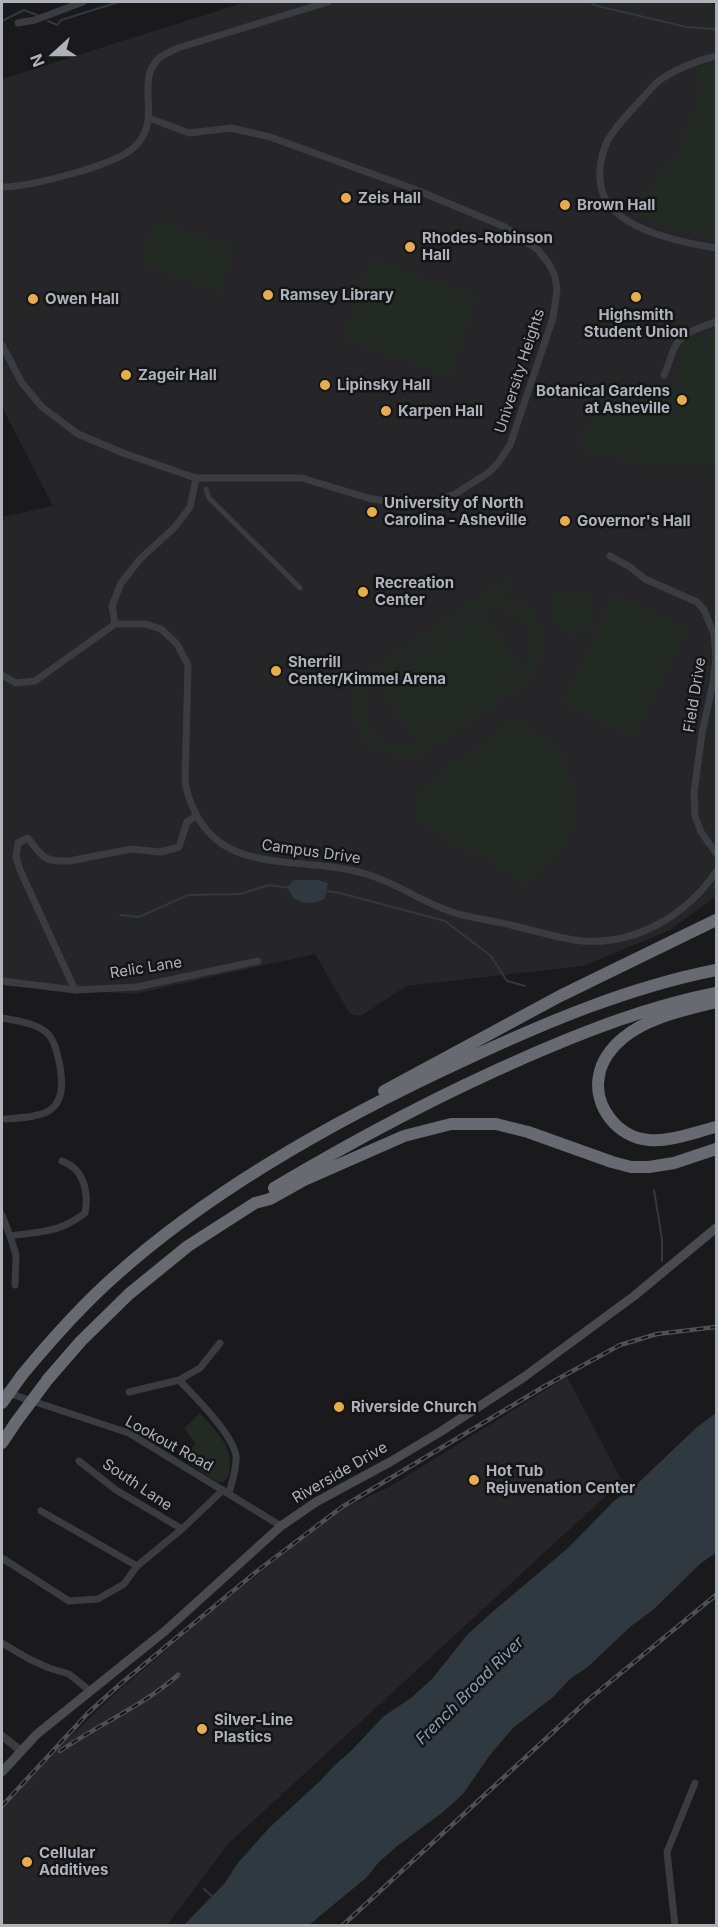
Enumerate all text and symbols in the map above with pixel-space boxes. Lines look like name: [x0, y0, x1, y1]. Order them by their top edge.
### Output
north arrow: [24, 24, 84, 84]
text: N: [26, 51, 49, 70]
place label: Zeis Hall: [358, 189, 421, 207]
marker: Zeis Hall: [339, 191, 353, 205]
place label: Brown Hall: [577, 196, 655, 214]
marker: Brown Hall: [558, 198, 572, 212]
place label: Rhodes-Robinson Hall: [422, 229, 553, 264]
marker: Rhodes-Robinson Hall: [403, 240, 417, 254]
place label: Ramsey Library: [280, 286, 394, 304]
marker: Ramsey Library: [261, 288, 275, 302]
place label: Owen Hall: [45, 290, 119, 308]
marker: Highsmith Student Union: [629, 290, 643, 304]
marker: Owen Hall: [26, 292, 40, 306]
street label: University Heights: [491, 306, 549, 436]
place label: Highsmith Student Union: [584, 306, 688, 341]
place label: Zageir Hall: [138, 366, 217, 384]
marker: Zageir Hall: [119, 368, 133, 382]
place label: Lipinsky Hall: [337, 376, 430, 394]
marker: Lipinsky Hall: [318, 378, 332, 392]
place label: Botanical Gardens at Asheville: [536, 382, 670, 417]
marker: Botanical Gardens at Asheville: [675, 393, 689, 407]
place label: Karpen Hall: [398, 402, 483, 420]
marker: Karpen Hall: [379, 404, 393, 418]
place label: University of North Carolina - Asheville: [384, 494, 527, 529]
marker: University of North Carolina - Asheville: [365, 505, 379, 519]
place label: Governor's Hall: [577, 512, 691, 530]
marker: Governor's Hall: [558, 514, 572, 528]
place label: Recreation Center: [375, 574, 454, 609]
marker: Recreation Center: [356, 585, 370, 599]
place label: Sherrill Center/Kimmel Arena: [288, 653, 446, 688]
street label: Field Drive: [680, 656, 710, 734]
marker: Sherrill Center/Kimmel Arena: [269, 664, 283, 678]
street label: Campus Drive: [260, 836, 362, 868]
street label: Relic Lane: [109, 953, 183, 983]
place label: Riverside Church: [351, 1398, 477, 1416]
marker: Riverside Church: [332, 1400, 346, 1414]
street label: Lookout Road: [122, 1412, 216, 1476]
street label: Riverside Drive: [289, 1439, 391, 1507]
street label: South Lane: [99, 1455, 175, 1515]
place label: Hot Tub Rejuvenation Center: [486, 1462, 635, 1497]
marker: Hot Tub Rejuvenation Center: [467, 1473, 481, 1487]
water label: French Broad River: [412, 1633, 528, 1749]
place label: Silver-Line Plastics: [214, 1711, 293, 1746]
marker: Silver-Line Plastics: [195, 1722, 209, 1736]
place label: Cellular Additives: [39, 1844, 108, 1879]
marker: Cellular Additives: [20, 1855, 34, 1869]

